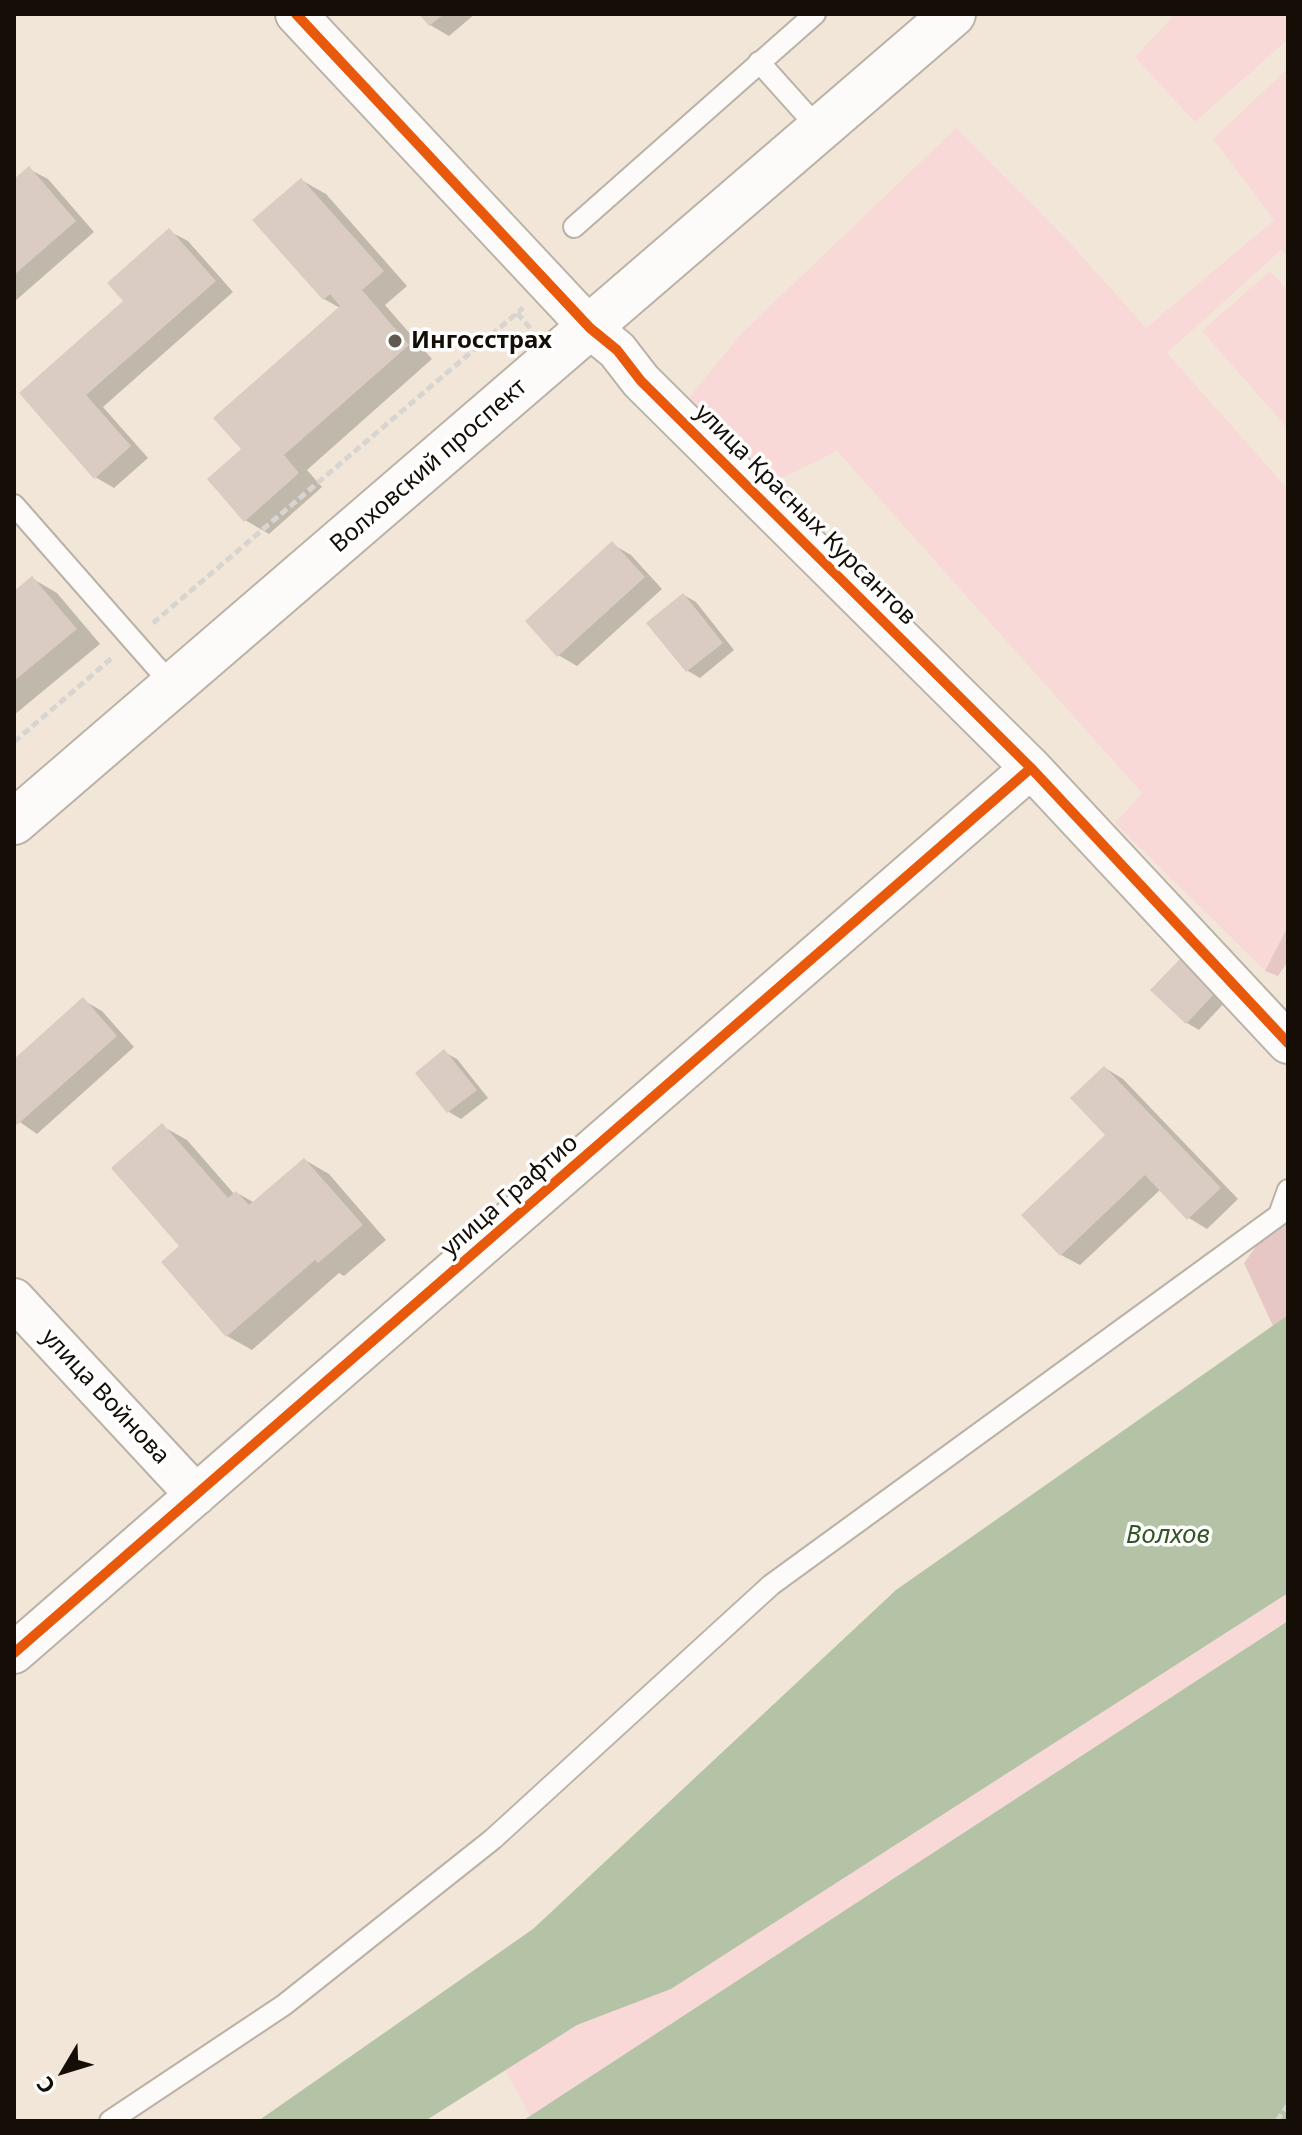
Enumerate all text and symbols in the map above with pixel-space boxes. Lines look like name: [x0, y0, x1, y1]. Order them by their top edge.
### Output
place label: Ингосстрах: [411, 327, 552, 355]
marker: Ингосстрах: [386, 332, 404, 350]
street label: Волховский проспект: [325, 373, 533, 559]
street label: улица Красных Курсантов: [689, 399, 921, 631]
street label: улица Графтио: [436, 1129, 584, 1263]
street label: улица Войнова: [35, 1323, 175, 1471]
water label: Волхов: [1126, 1520, 1210, 1552]
north arrow: [24, 2031, 104, 2111]
text: С: [29, 2071, 61, 2101]

